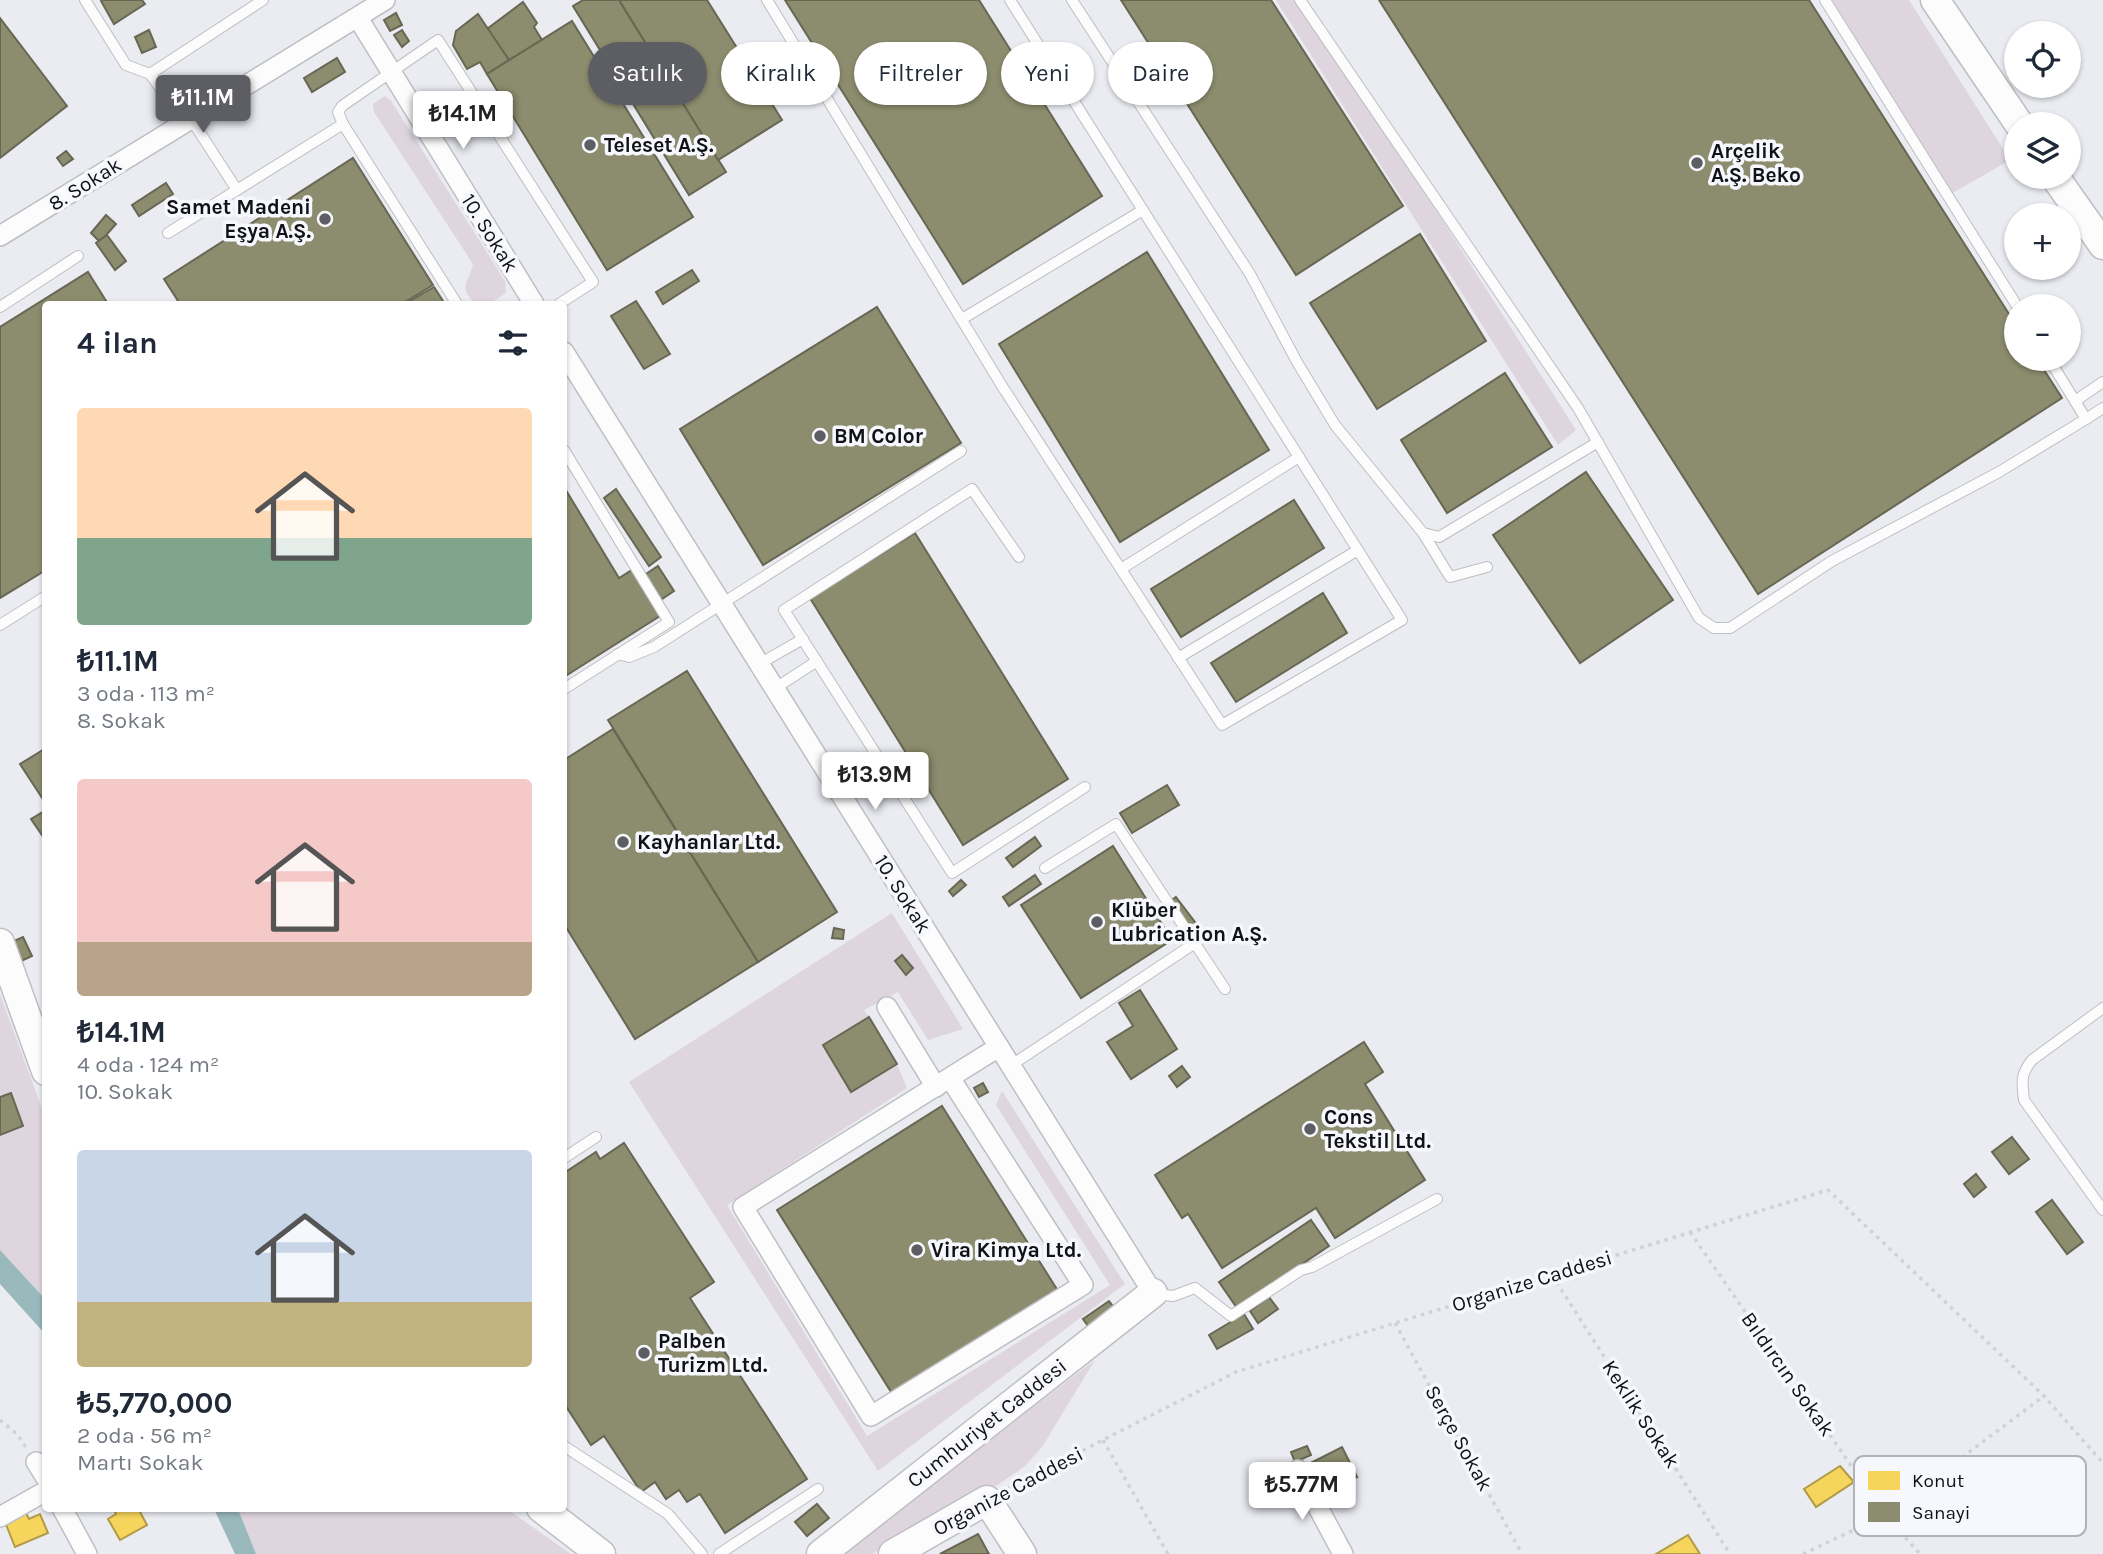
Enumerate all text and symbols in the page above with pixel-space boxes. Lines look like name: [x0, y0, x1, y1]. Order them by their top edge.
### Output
map controls: [2004, 21, 2081, 371]
button: locate: [2004, 21, 2081, 98]
chip: Satılık: [588, 42, 707, 105]
chip: Kiralık: [721, 42, 840, 105]
chip: Filtreler: [854, 42, 987, 105]
chip: Yeni: [1001, 42, 1094, 105]
chip: Daire: [1108, 42, 1213, 105]
pin: ₺11.1M: [146, 76, 260, 135]
text: ₺11.1M: [172, 84, 234, 111]
pin: ₺14.1M: [406, 92, 520, 151]
text: ₺14.1M: [429, 100, 497, 127]
button: layers: [2004, 112, 2081, 189]
place label: Teleset A.Ş.: [604, 133, 713, 157]
marker: Teleset A.Ş.: [582, 137, 598, 153]
place label: Arçelik A.Ş. Beko: [1711, 139, 1801, 187]
street label: 8. Sokak: [44, 152, 126, 216]
marker: Arçelik A.Ş. Beko: [1689, 155, 1705, 171]
street label: 10. Sokak: [457, 190, 523, 277]
place label: Samet Madeni Eşya A.Ş.: [166, 195, 311, 243]
button: +: [2004, 203, 2081, 280]
marker: Samet Madeni Eşya A.Ş.: [317, 211, 333, 227]
button: −: [2004, 294, 2081, 371]
icon: filters: [494, 324, 532, 362]
text: 4 ilan: [77, 325, 158, 361]
place label: BM Color: [834, 424, 924, 448]
marker: BM Color: [812, 428, 828, 444]
icon: home: [242, 453, 368, 579]
text: ₺11.1M: [77, 643, 159, 679]
text: 3 oda · 113 m²: [77, 680, 215, 707]
text: 8. Sokak: [77, 707, 166, 734]
pin: ₺13.9M: [818, 752, 932, 812]
text: ₺13.9M: [838, 761, 912, 788]
icon: home: [242, 824, 368, 950]
place label: Kayhanlar Ltd.: [637, 830, 780, 854]
marker: Kayhanlar Ltd.: [615, 834, 631, 850]
street label: 10. Sokak: [870, 851, 936, 938]
place label: Klüber Lubrication A.Ş.: [1111, 898, 1267, 946]
marker: Klüber Lubrication A.Ş.: [1089, 914, 1105, 930]
text: ₺14.1M: [77, 1014, 166, 1050]
text: 4 oda · 124 m²: [77, 1051, 219, 1078]
text: 10. Sokak: [77, 1078, 173, 1105]
place label: Cons Tekstil Ltd.: [1324, 1105, 1431, 1153]
marker: Cons Tekstil Ltd.: [1302, 1121, 1318, 1137]
icon: home: [242, 1195, 368, 1321]
place label: Vira Kimya Ltd.: [931, 1238, 1081, 1262]
marker: Vira Kimya Ltd.: [909, 1242, 925, 1258]
street label: Organize Caddesi: [1449, 1245, 1615, 1317]
street label: Bıldırcın Sokak: [1736, 1307, 1840, 1441]
place label: Palben Turizm Ltd.: [658, 1329, 767, 1377]
marker: Palben Turizm Ltd.: [636, 1345, 652, 1361]
street label: Cumhuriyet Caddesi: [903, 1353, 1071, 1493]
street label: Keklik Sokak: [1597, 1356, 1685, 1473]
street label: Serçe Sokak: [1420, 1381, 1498, 1495]
text: ₺5,770,000: [77, 1385, 233, 1421]
text: 2 oda · 56 m²: [77, 1422, 212, 1449]
street label: Organize Caddesi: [929, 1441, 1087, 1541]
text: Martı Sokak: [77, 1449, 203, 1476]
legend: [1854, 1456, 2086, 1536]
pin: ₺5.77M: [1245, 1462, 1359, 1522]
text: Konut: [1912, 1470, 1964, 1492]
text: ₺5.77M: [1265, 1471, 1339, 1498]
text: Sanayi: [1912, 1502, 1970, 1524]

